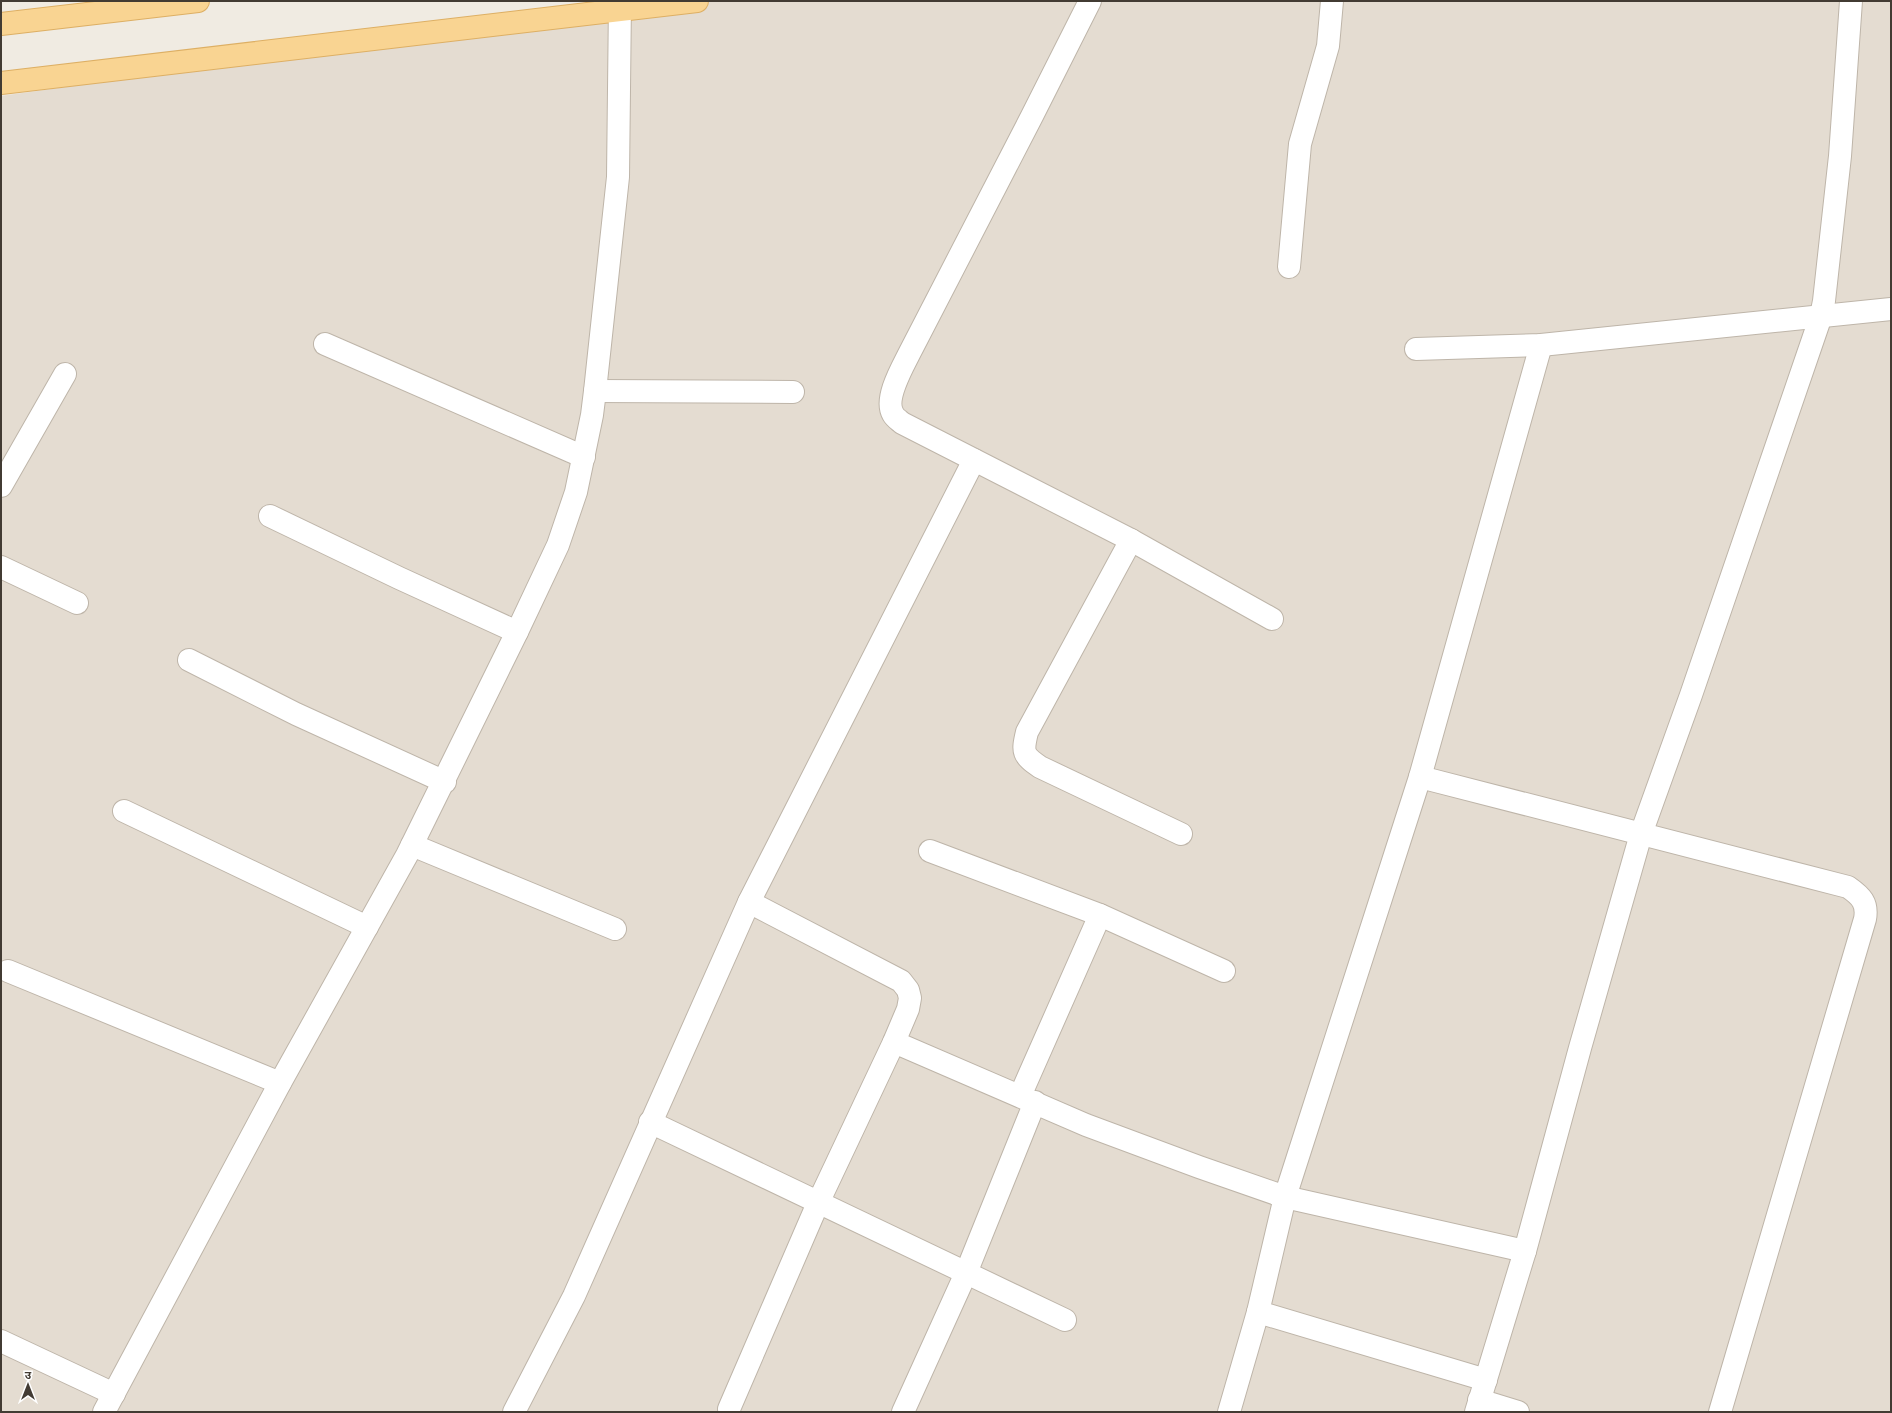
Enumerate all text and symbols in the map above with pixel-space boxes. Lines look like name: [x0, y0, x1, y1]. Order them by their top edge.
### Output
north arrow: [8, 1365, 48, 1405]
text: उ: [25, 1370, 32, 1381]

